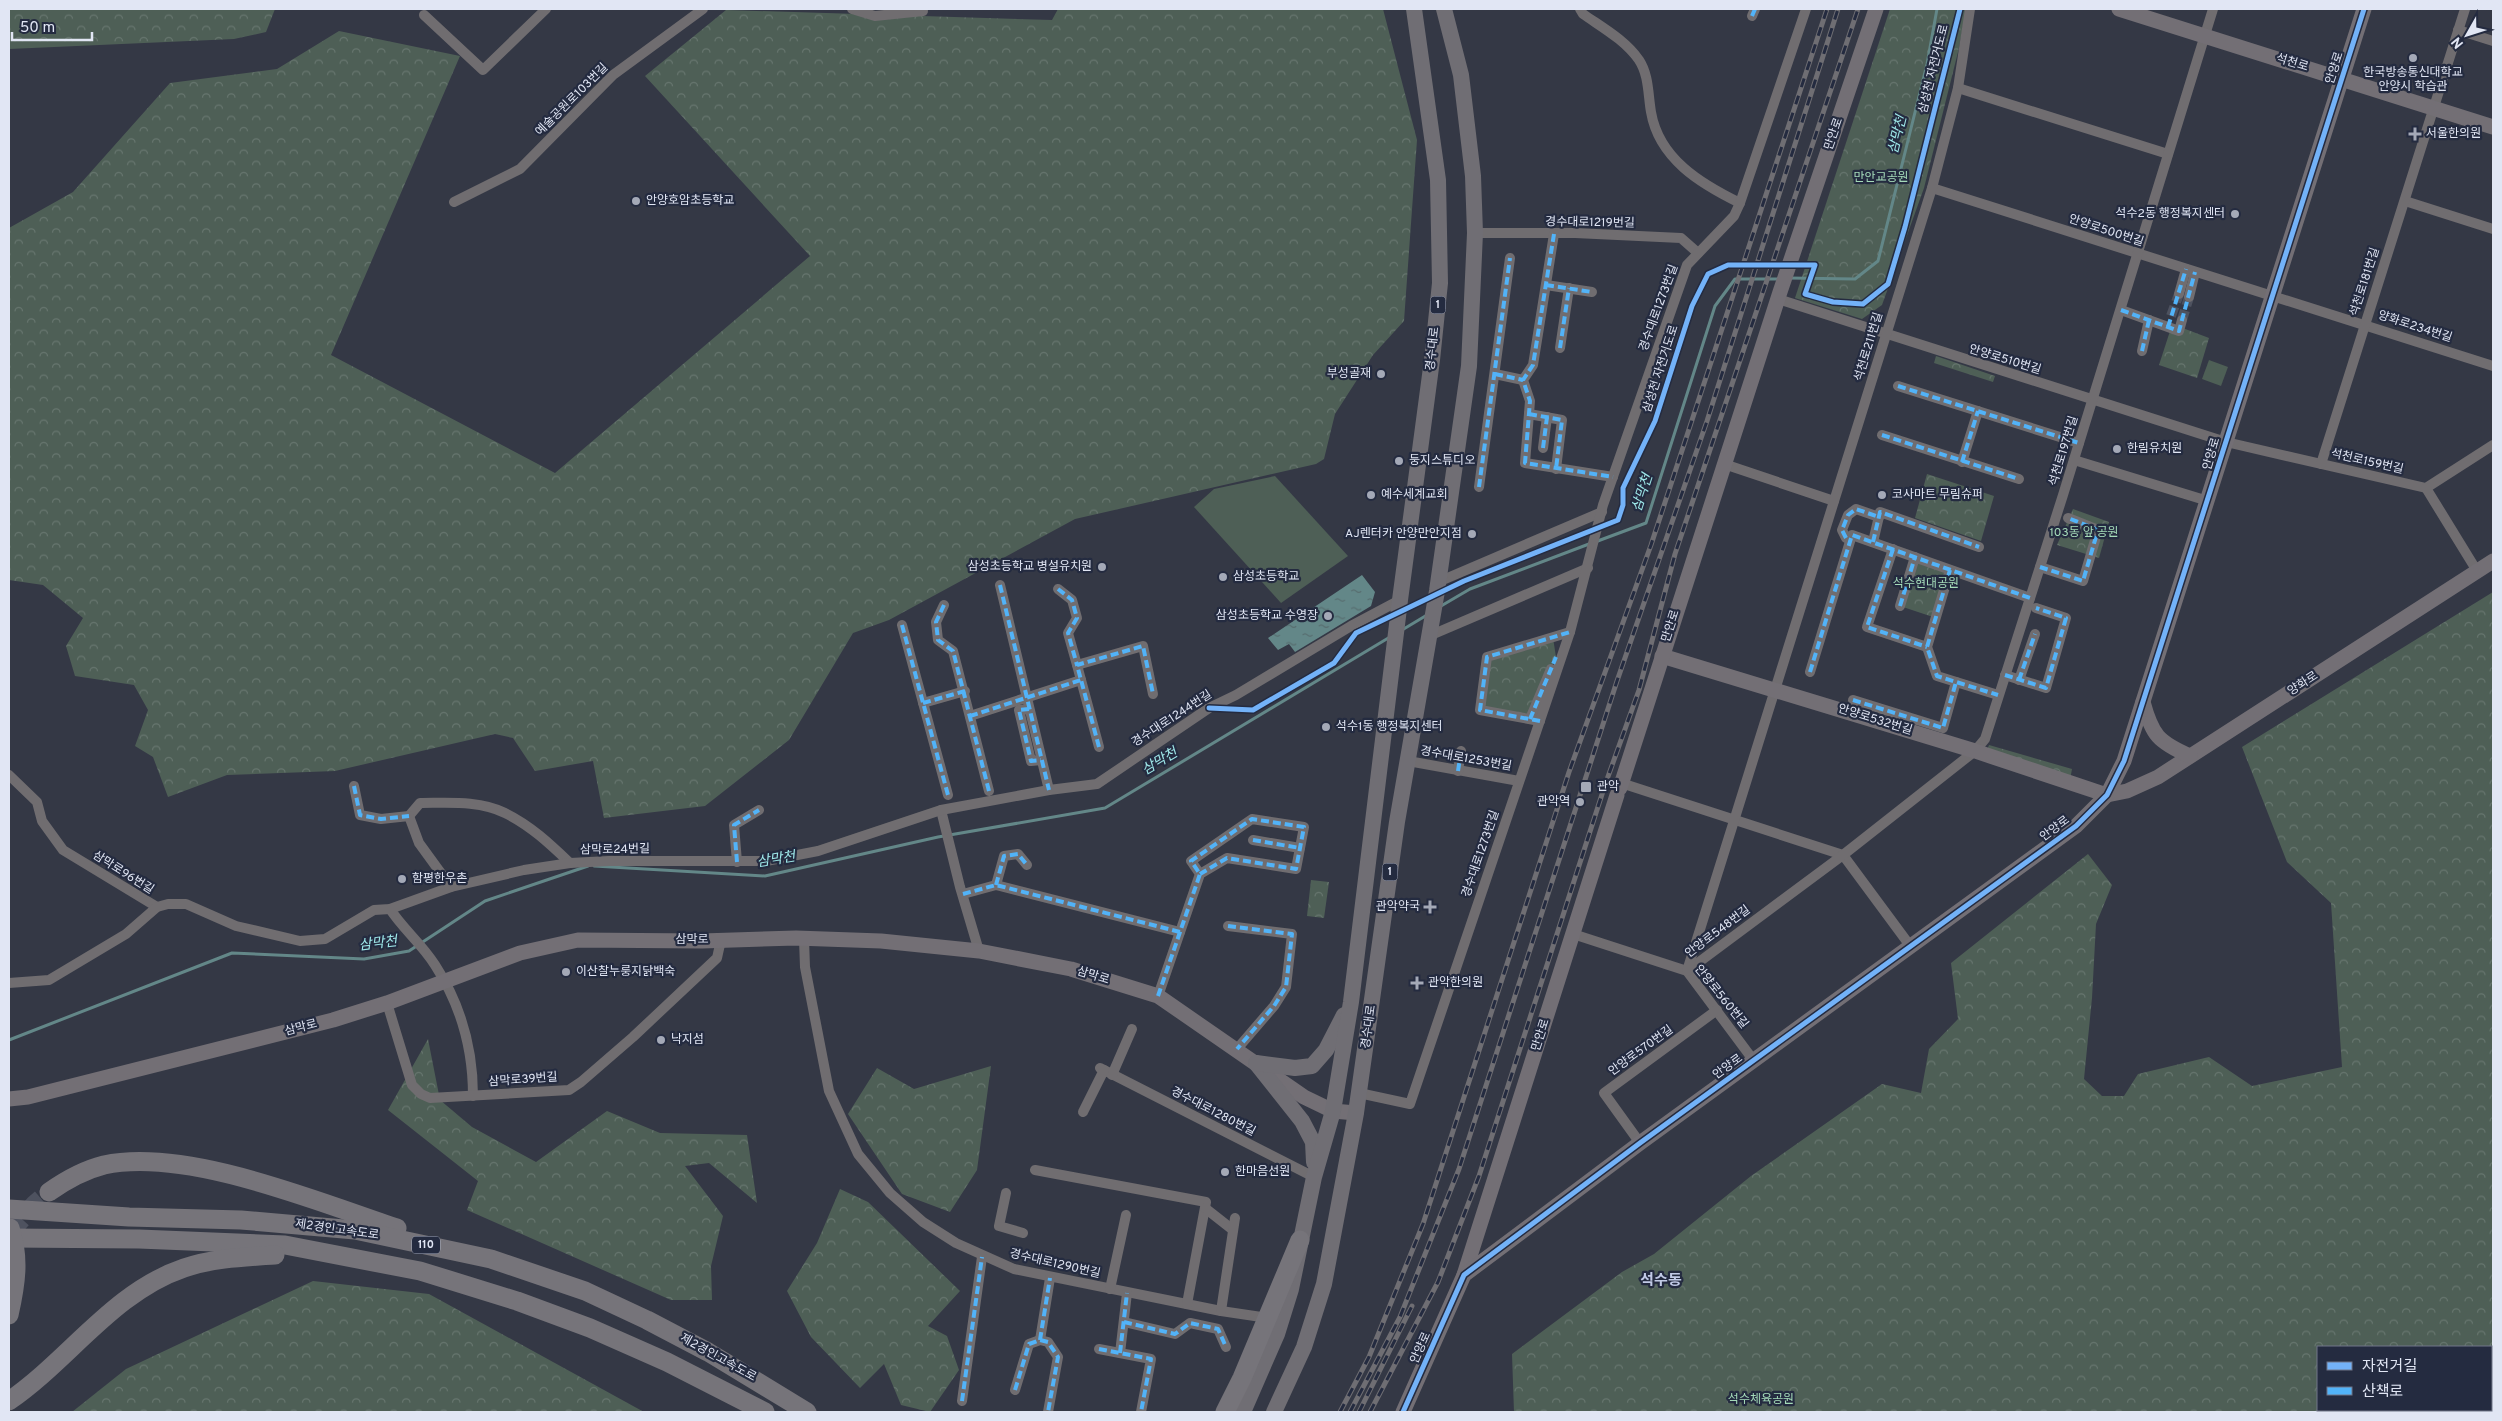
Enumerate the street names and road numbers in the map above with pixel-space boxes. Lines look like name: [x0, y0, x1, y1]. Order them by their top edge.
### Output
street label: 삼성천 자전거도로: [1915, 23, 1953, 115]
street label: 안양로: [2322, 50, 2348, 86]
street label: 석천로: [2274, 51, 2310, 75]
street label: 예술공원로103번길: [532, 60, 612, 140]
street label: 만안로: [1821, 116, 1847, 152]
street label: 안양로500번길: [2066, 211, 2146, 251]
street label: 경수대로1219번길: [1545, 214, 1635, 232]
street label: 석천로181번길: [2346, 246, 2384, 318]
street label: 경수대로1273번길: [1636, 262, 1682, 354]
road number: 1: [1430, 296, 1446, 314]
street label: 양화로234번길: [2376, 307, 2454, 347]
street label: 석천로211번길: [1851, 310, 1887, 384]
street label: 삼성천 자전거도로: [1639, 323, 1683, 415]
street label: 경수대로: [1423, 326, 1443, 372]
street label: 안양로510번길: [1967, 341, 2043, 379]
street label: 석천로197번길: [2046, 414, 2082, 488]
street label: 안양로: [2200, 436, 2224, 472]
street label: 석천로159번길: [2329, 446, 2405, 478]
street label: 만안로: [1658, 608, 1684, 644]
street label: 양화로: [2285, 668, 2321, 700]
street label: 경수대로1244번길: [1129, 687, 1215, 751]
street label: 안양로532번길: [1836, 701, 1914, 739]
street label: 경수대로1253번길: [1419, 743, 1513, 775]
street label: 경수대로1273번길: [1459, 808, 1503, 900]
street label: 안양로: [2037, 813, 2073, 845]
street label: 삼막로24번길: [580, 841, 650, 859]
street label: 삼막로96번길: [89, 848, 157, 898]
road number: 1: [1382, 864, 1398, 880]
street label: 안양로548번길: [1682, 902, 1754, 962]
street label: 삼막로: [675, 932, 709, 948]
street label: 안양로560번길: [1690, 962, 1752, 1032]
street label: 삼막로: [1075, 964, 1111, 988]
street label: 경수대로: [1358, 1004, 1380, 1050]
street label: 삼막로: [283, 1016, 319, 1040]
street label: 만안로: [1528, 1017, 1554, 1053]
street label: 안양로570번길: [1605, 1022, 1677, 1080]
street label: 안양로: [1710, 1051, 1746, 1083]
street label: 삼막로39번길: [488, 1070, 558, 1090]
street label: 경수대로1280번길: [1168, 1084, 1258, 1140]
street label: 제2경인고속도로: [294, 1216, 380, 1244]
road number: 110: [412, 1236, 440, 1254]
street label: 경수대로1290번길: [1008, 1246, 1102, 1282]
street label: 제2경인고속도로: [677, 1330, 759, 1386]
street label: 안양로: [1407, 1330, 1435, 1366]

